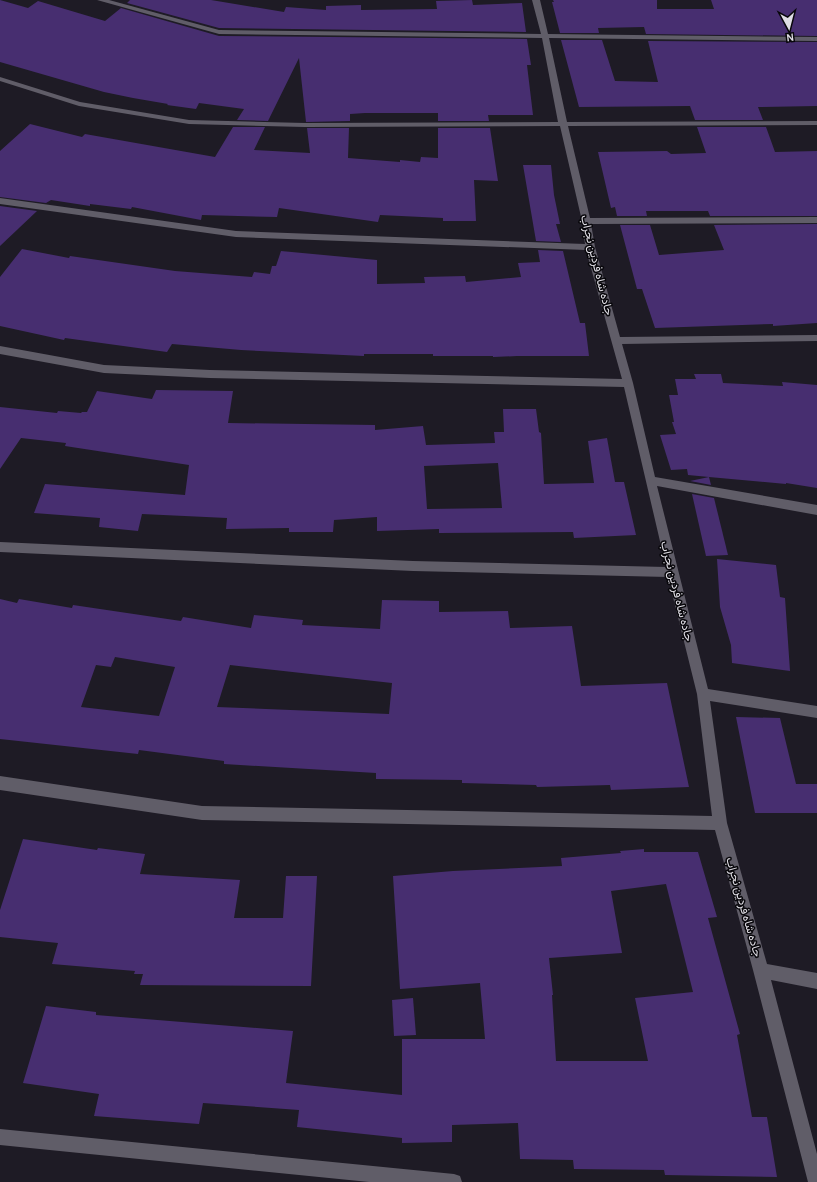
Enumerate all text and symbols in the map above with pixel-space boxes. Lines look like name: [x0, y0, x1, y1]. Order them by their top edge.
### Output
north arrow: [769, 8, 809, 48]
text: N: [786, 32, 795, 43]
street label: جاده شاه فردین نجراب: [577, 214, 615, 317]
street label: جاده شاه فردین نجراب: [657, 540, 695, 643]
street label: جاده شاه فردین نجراب: [722, 856, 764, 959]

